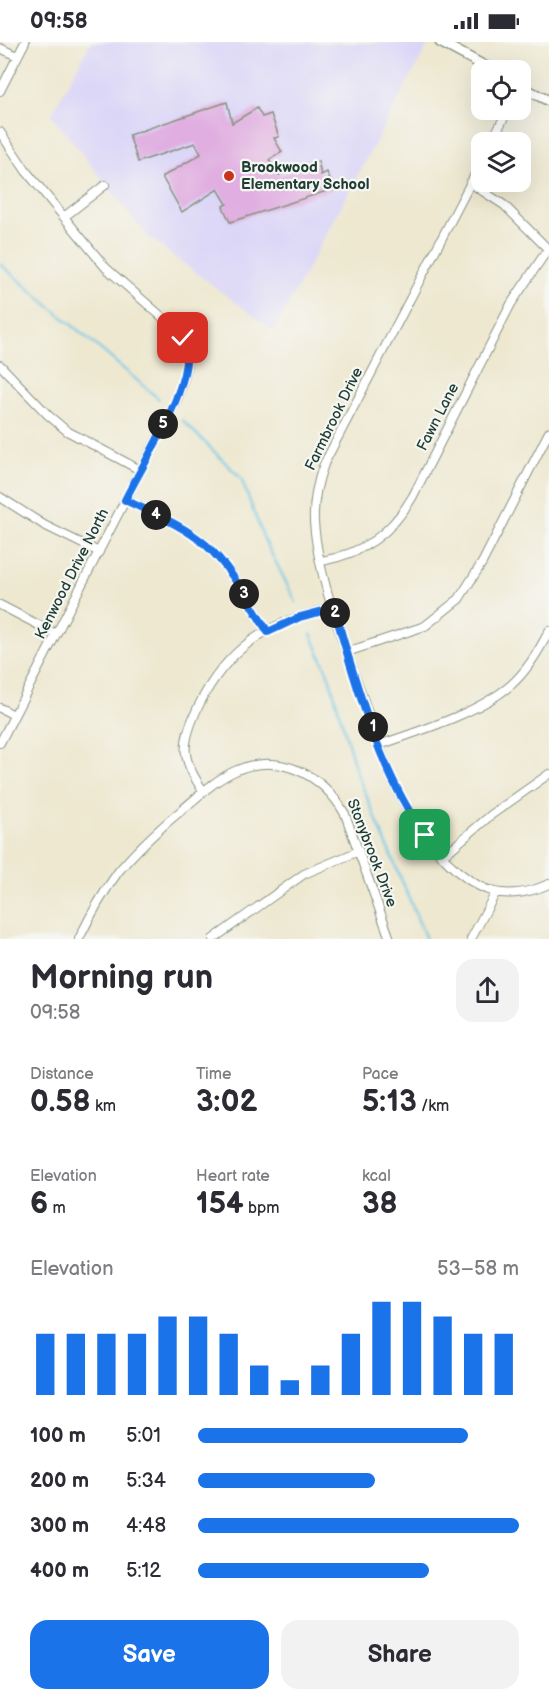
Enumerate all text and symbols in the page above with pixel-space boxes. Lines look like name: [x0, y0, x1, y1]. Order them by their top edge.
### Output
text: 09:58: [30, 8, 88, 35]
map controls: [471, 60, 531, 192]
button: locate: [471, 60, 531, 120]
button: layers: [471, 132, 531, 192]
place label: Brookwood Elementary School: [241, 158, 369, 194]
marker: Brookwood Elementary School: [222, 169, 236, 183]
pin: [157, 312, 208, 363]
icon: check: [166, 321, 199, 354]
street label: Farmbrook Drive: [301, 364, 367, 474]
street label: Fawn Lane: [413, 380, 463, 454]
pin: 5: [148, 409, 178, 439]
text: 5: [158, 414, 168, 433]
pin: 4: [141, 500, 171, 530]
text: 4: [151, 505, 161, 524]
street label: Kenwood Drive North: [31, 506, 113, 642]
pin: 3: [229, 579, 259, 609]
text: 3: [239, 584, 249, 603]
pin: 2: [320, 598, 350, 628]
text: 2: [330, 603, 340, 622]
pin: 1: [358, 712, 388, 742]
text: 1: [370, 717, 376, 736]
street label: Stonybrook Drive: [343, 796, 401, 910]
pin: [399, 809, 450, 860]
icon: arrive: [408, 818, 441, 851]
text: Morning run: [30, 958, 213, 998]
button: share: [456, 959, 519, 1022]
text: 09:58: [30, 1001, 80, 1025]
text: Distance: [30, 1065, 94, 1084]
text: Time: [196, 1065, 231, 1084]
text: Pace: [362, 1065, 398, 1084]
text: 0.58: [30, 1084, 91, 1120]
text: 3:02: [196, 1084, 257, 1120]
text: 5:13: [362, 1084, 417, 1120]
text: km: [91, 1097, 116, 1116]
text: /km: [417, 1097, 449, 1116]
text: Elevation: [30, 1167, 97, 1186]
text: Heart rate: [196, 1167, 270, 1186]
text: kcal: [362, 1167, 391, 1186]
text: 6: [30, 1186, 48, 1222]
text: 154: [196, 1186, 244, 1222]
text: 38: [362, 1186, 398, 1222]
text: m: [48, 1199, 66, 1218]
text: bpm: [244, 1199, 279, 1218]
text: Elevation: [30, 1257, 113, 1281]
text: 53–58 m: [437, 1257, 519, 1281]
text: 100 m: [30, 1424, 86, 1448]
text: 5:01: [126, 1424, 161, 1448]
text: 200 m: [30, 1469, 89, 1493]
text: 5:34: [126, 1469, 166, 1493]
text: 300 m: [30, 1514, 89, 1538]
text: 4:48: [126, 1514, 166, 1538]
text: 400 m: [30, 1559, 89, 1583]
text: 5:12: [126, 1559, 161, 1583]
button: Save: [30, 1620, 269, 1689]
button: Share: [281, 1620, 519, 1689]

